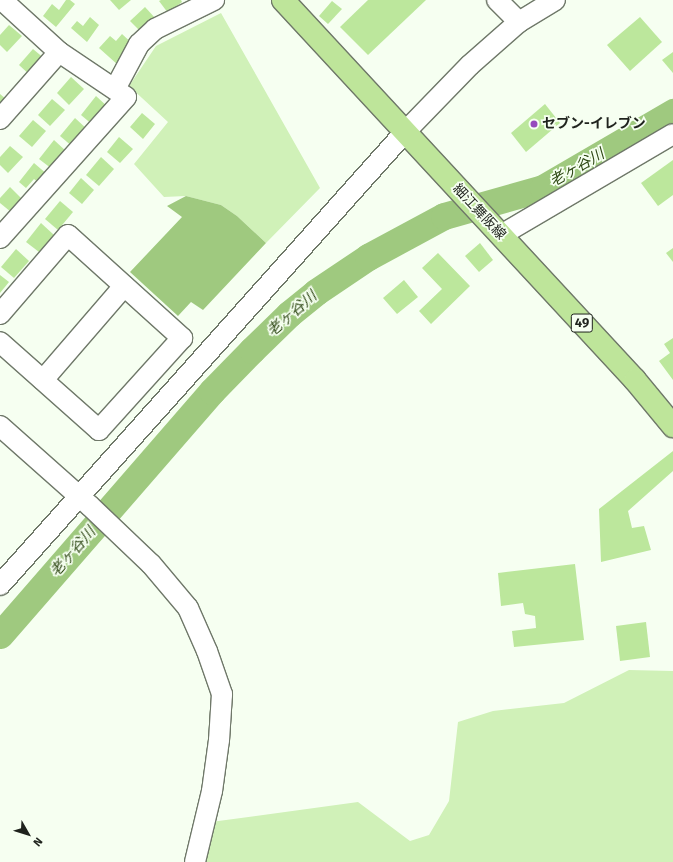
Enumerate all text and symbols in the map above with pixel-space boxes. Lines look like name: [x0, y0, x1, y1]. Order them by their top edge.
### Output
place label: セブン-イレブン: [542, 116, 646, 132]
marker: セブン-イレブン: [529, 119, 539, 129]
water label: 老ヶ谷川: [547, 145, 607, 191]
street label: 細江舞阪線: [449, 181, 509, 243]
water label: 老ヶ谷川: [263, 288, 321, 340]
road number: 49: [570, 312, 594, 334]
water label: 老ヶ谷川: [47, 523, 99, 581]
north arrow: [8, 814, 48, 854]
text: N: [30, 835, 45, 849]

